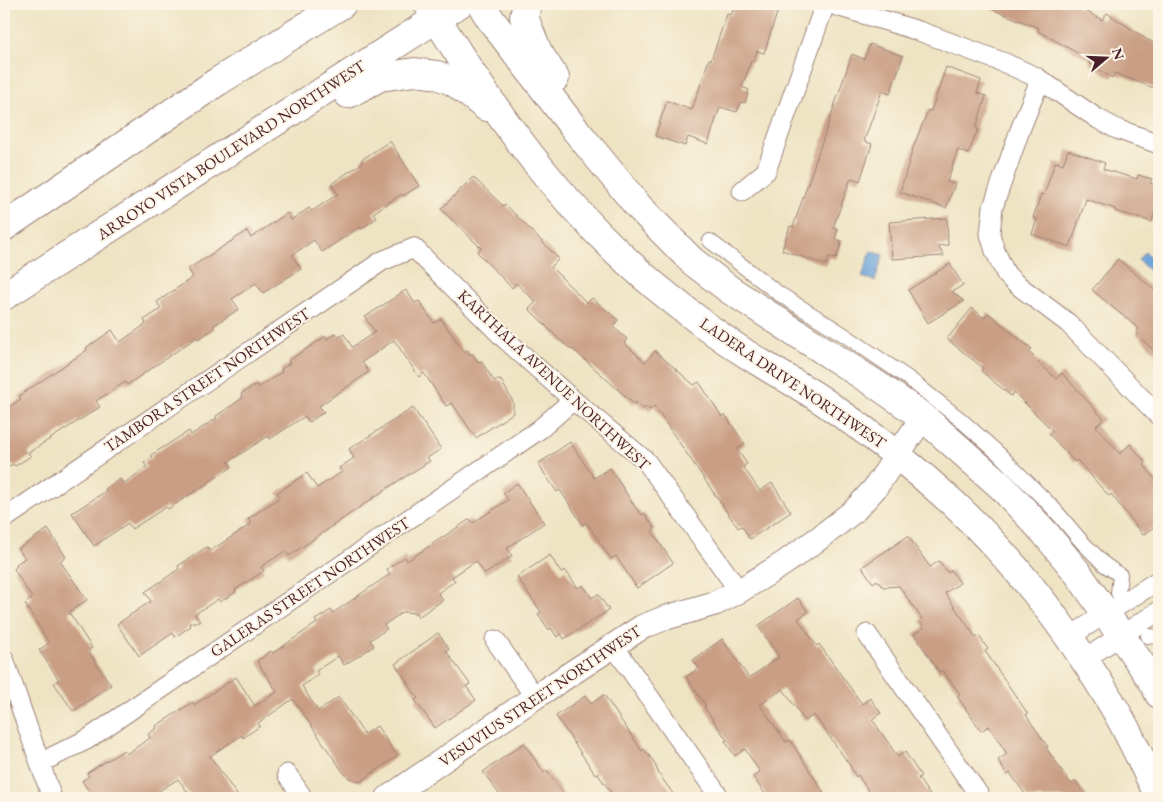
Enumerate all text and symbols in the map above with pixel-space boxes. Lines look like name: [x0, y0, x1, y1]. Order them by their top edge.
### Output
north arrow: [1080, 32, 1130, 82]
text: N: [1108, 45, 1129, 63]
street label: ARROYO VISTA BOULEVARD NORTHWEST: [92, 55, 369, 245]
street label: KARTHALA AVENUE NORTHWEST: [453, 285, 655, 475]
street label: TAMBORA STREET NORTHWEST: [100, 303, 314, 457]
street label: LADERA DRIVE NORTHWEST: [696, 313, 890, 453]
street label: GALERAS STREET NORTHWEST: [206, 512, 414, 662]
street label: VESUVIUS STREET NORTHWEST: [435, 620, 645, 772]

